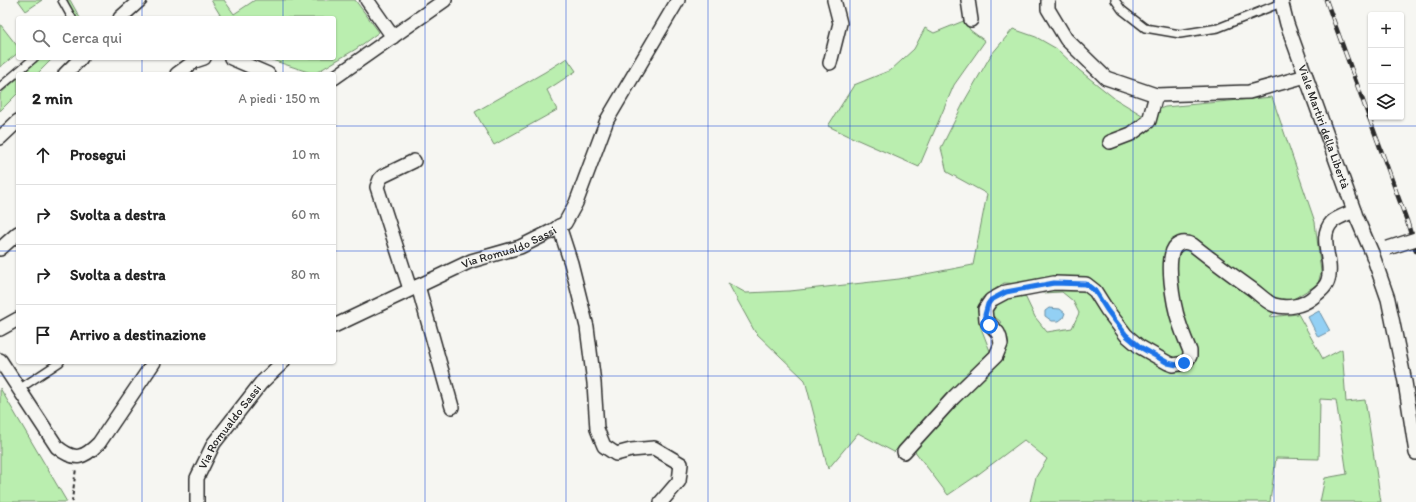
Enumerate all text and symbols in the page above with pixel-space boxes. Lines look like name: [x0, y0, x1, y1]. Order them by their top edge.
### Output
map controls: [1368, 12, 1404, 120]
button: +: [1368, 12, 1404, 48]
search box: [16, 16, 336, 60]
icon: search: [30, 27, 52, 49]
text: Cerca qui: [62, 29, 122, 47]
button: −: [1368, 48, 1404, 84]
street label: Viale Martiri della Libertà: [1295, 63, 1353, 191]
button: layers: [1368, 84, 1404, 120]
text: 2 min: [32, 88, 72, 108]
text: A piedi · 150 m: [238, 91, 320, 106]
icon: ahead: [32, 144, 54, 166]
text: Prosegui: [70, 146, 126, 164]
text: 10 m: [292, 147, 320, 162]
icon: right: [32, 204, 54, 226]
text: Svolta a destra: [70, 206, 166, 224]
text: 60 m: [291, 207, 320, 222]
street label: Via Romualdo Sassi: [459, 223, 559, 272]
icon: right: [32, 264, 54, 286]
text: Svolta a destra: [70, 266, 166, 284]
text: 80 m: [291, 267, 320, 282]
route start: [980, 316, 998, 334]
icon: arrive: [32, 324, 54, 346]
text: Arrivo a destinazione: [70, 326, 206, 344]
route end: [1175, 354, 1193, 372]
street label: Via Romualdo Sassi: [195, 382, 264, 471]

